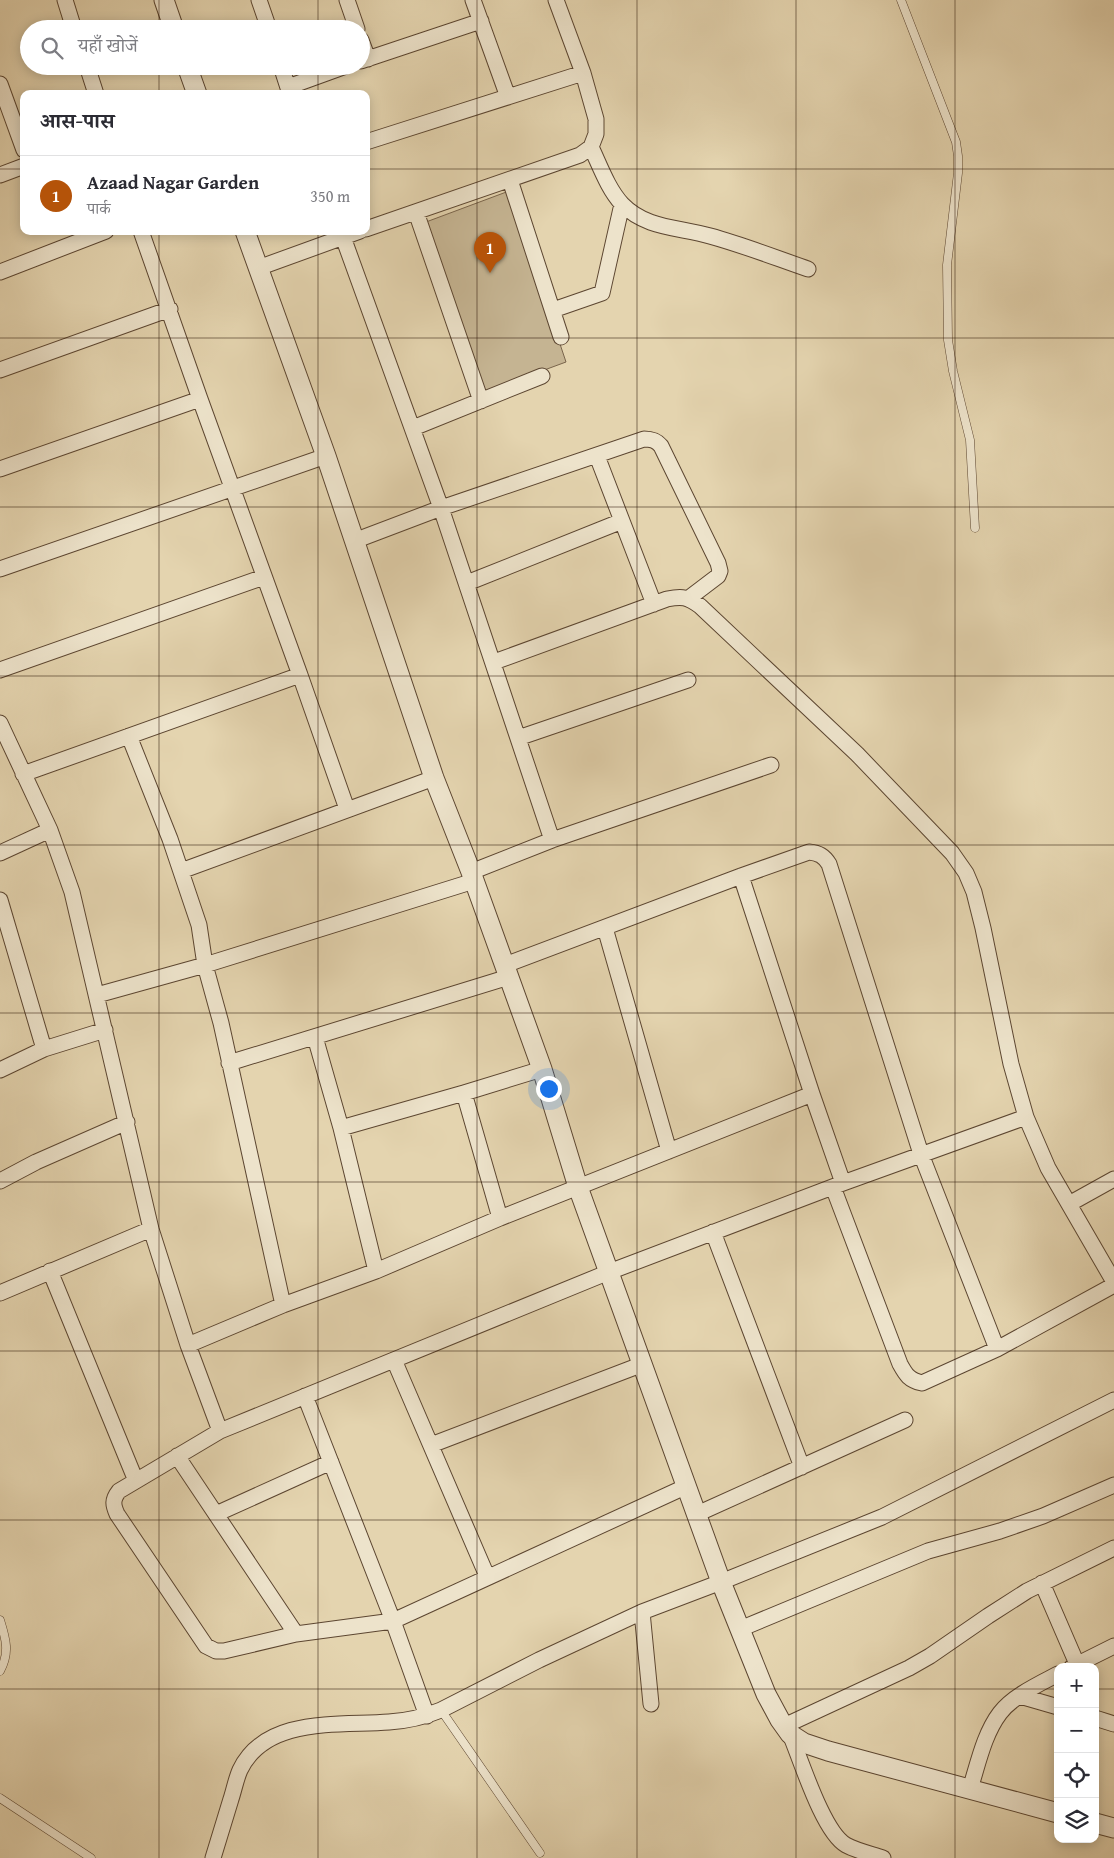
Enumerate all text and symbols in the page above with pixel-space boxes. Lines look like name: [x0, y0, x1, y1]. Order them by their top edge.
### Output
search box: [20, 20, 370, 75]
text: यहाँ खोजें: [78, 31, 138, 59]
icon: search: [38, 34, 66, 62]
text: आस-पास: [40, 105, 114, 136]
text: Azaad Nagar Garden: [87, 168, 259, 196]
text: 1: [52, 184, 60, 208]
text: 350 m: [310, 184, 350, 208]
text: पार्क: [87, 196, 111, 220]
pin: 1: [474, 232, 506, 273]
your location: [536, 1076, 562, 1102]
map controls: [1054, 1663, 1099, 1843]
button: +: [1054, 1663, 1099, 1708]
button: −: [1054, 1708, 1099, 1753]
button: locate: [1054, 1753, 1099, 1798]
button: layers: [1054, 1798, 1099, 1843]

